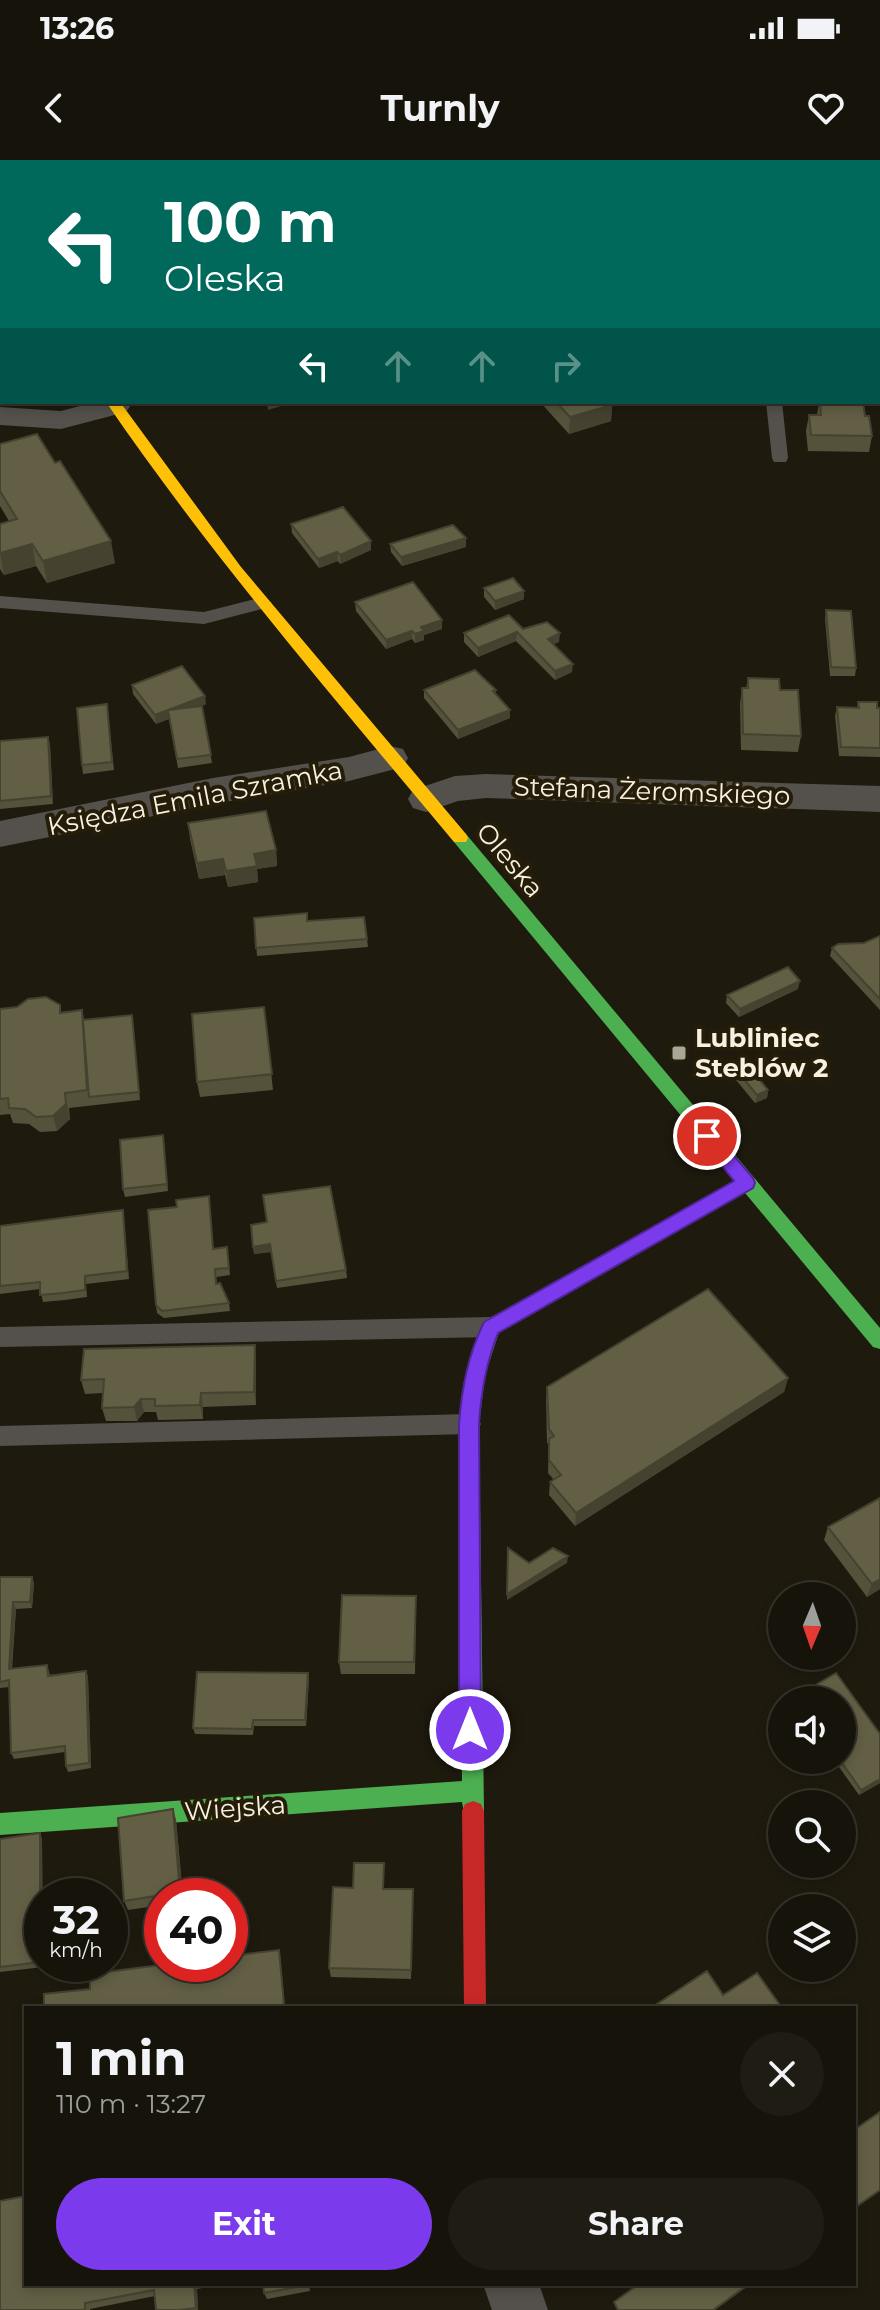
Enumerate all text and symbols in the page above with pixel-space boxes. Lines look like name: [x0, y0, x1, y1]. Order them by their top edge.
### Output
text: 13:26: [40, 10, 114, 47]
icon: back: [32, 86, 76, 130]
text: Turnly: [380, 86, 500, 130]
icon: heart: [804, 86, 848, 130]
text: 100 m: [164, 188, 337, 256]
icon: left: [32, 192, 136, 296]
text: Oleska: [164, 256, 286, 300]
icon: left: [292, 344, 336, 388]
icon: ahead: [376, 344, 420, 388]
icon: ahead: [460, 344, 504, 388]
icon: right: [544, 344, 588, 388]
street label: Księdza Emila Szramka: [45, 754, 345, 842]
street label: Stefana Żeromskiego: [513, 770, 791, 812]
street label: Oleska: [470, 816, 550, 904]
place label: Lubliniec Steblów 2: [695, 1022, 828, 1084]
marker: Lubliniec Steblów 2: [670, 1044, 688, 1062]
pin: [673, 1102, 741, 1170]
icon: arrive: [685, 1114, 729, 1158]
north arrow: [768, 1582, 856, 1670]
map controls: [768, 1582, 856, 1982]
button: sound: [768, 1686, 856, 1774]
position arrow: [428, 1688, 512, 1772]
street label: Wiejska: [183, 1789, 287, 1827]
button: search: [768, 1790, 856, 1878]
speed limit sign: 40: [144, 1878, 248, 1982]
button: layers: [768, 1894, 856, 1982]
text: 32: [52, 1895, 100, 1944]
text: km/h: [49, 1938, 103, 1962]
text: 1 min: [56, 2029, 186, 2087]
button: close: [740, 2032, 824, 2116]
text: 110 m · 13:27: [56, 2088, 206, 2120]
button: Exit: [56, 2178, 432, 2270]
button: Share: [448, 2178, 824, 2270]

